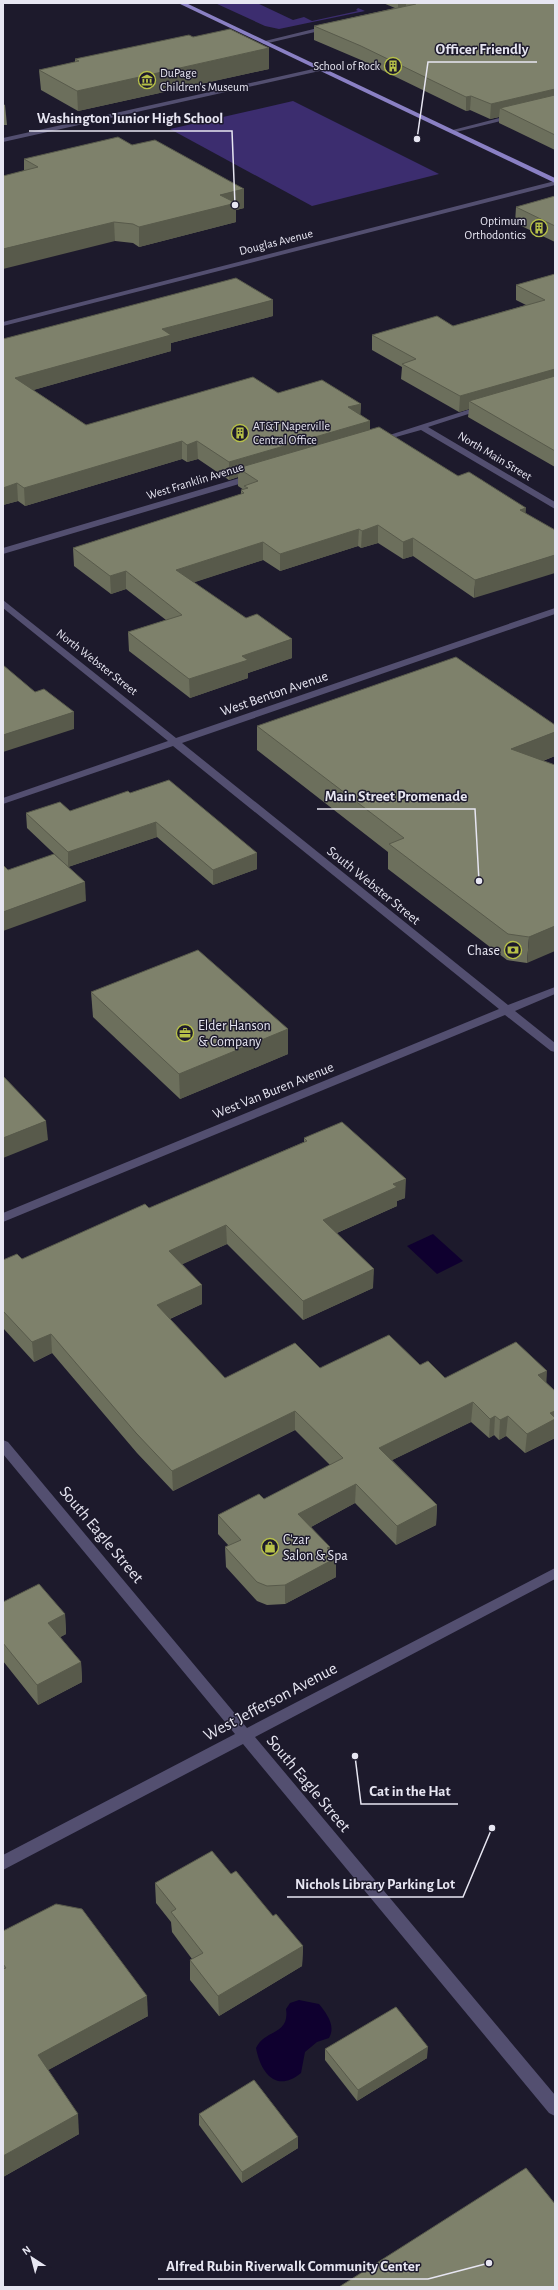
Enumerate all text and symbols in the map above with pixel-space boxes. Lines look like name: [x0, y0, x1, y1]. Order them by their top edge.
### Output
callout: Officer Friendly: [428, 35, 537, 62]
text: Officer Friendly: [436, 42, 529, 57]
building icon: School of Rock: [383, 56, 403, 76]
place label: School of Rock: [314, 60, 381, 72]
place label: DuPage Children's Museum: [160, 67, 249, 93]
museum icon: DuPage Children's Museum: [137, 70, 157, 90]
callout: Washington Junior High School: [29, 104, 232, 131]
text: Washington Junior High School: [37, 111, 223, 126]
place label: Optimum Orthodontics: [465, 215, 526, 241]
building icon: Optimum Orthodontics: [529, 218, 549, 238]
street label: Douglas Avenue: [238, 227, 314, 257]
place label: AT&T Naperville Central Office: [253, 420, 330, 446]
building icon: AT&T Naperville Central Office: [230, 423, 250, 443]
street label: North Main Street: [456, 429, 534, 483]
street label: West Franklin Avenue: [145, 461, 245, 501]
street label: North Webster Street: [54, 627, 140, 697]
street label: West Benton Avenue: [219, 669, 330, 719]
callout: Main Street Promenade: [317, 782, 475, 809]
text: Main Street Promenade: [325, 789, 467, 804]
street label: South Webster Street: [324, 844, 423, 928]
bank icon: Chase: [503, 940, 523, 960]
place label: Chase: [467, 944, 500, 958]
place label: Elder Hanson & Company: [198, 1019, 271, 1049]
office icon: Elder Hanson & Company: [175, 1023, 195, 1043]
street label: West Van Buren Avenue: [211, 1060, 336, 1122]
street label: South Eagle Street: [56, 1483, 147, 1586]
place label: C'zar Salon & Spa: [283, 1533, 348, 1563]
shop icon: C'zar Salon & Spa: [260, 1537, 280, 1557]
street label: West Jefferson Avenue: [201, 1659, 340, 1744]
street label: South Eagle Street: [263, 1732, 354, 1835]
callout: Cat in the Hat: [361, 1777, 458, 1804]
text: Cat in the Hat: [369, 1784, 451, 1799]
callout: Nichols Library Parking Lot: [287, 1870, 463, 1897]
text: Nichols Library Parking Lot: [295, 1877, 455, 1892]
north arrow: [12, 2238, 52, 2278]
text: N: [20, 2244, 33, 2257]
callout: Alfred Rubin Riverwalk Community Center: [158, 2252, 428, 2279]
text: Alfred Rubin Riverwalk Community Center: [166, 2259, 421, 2274]

